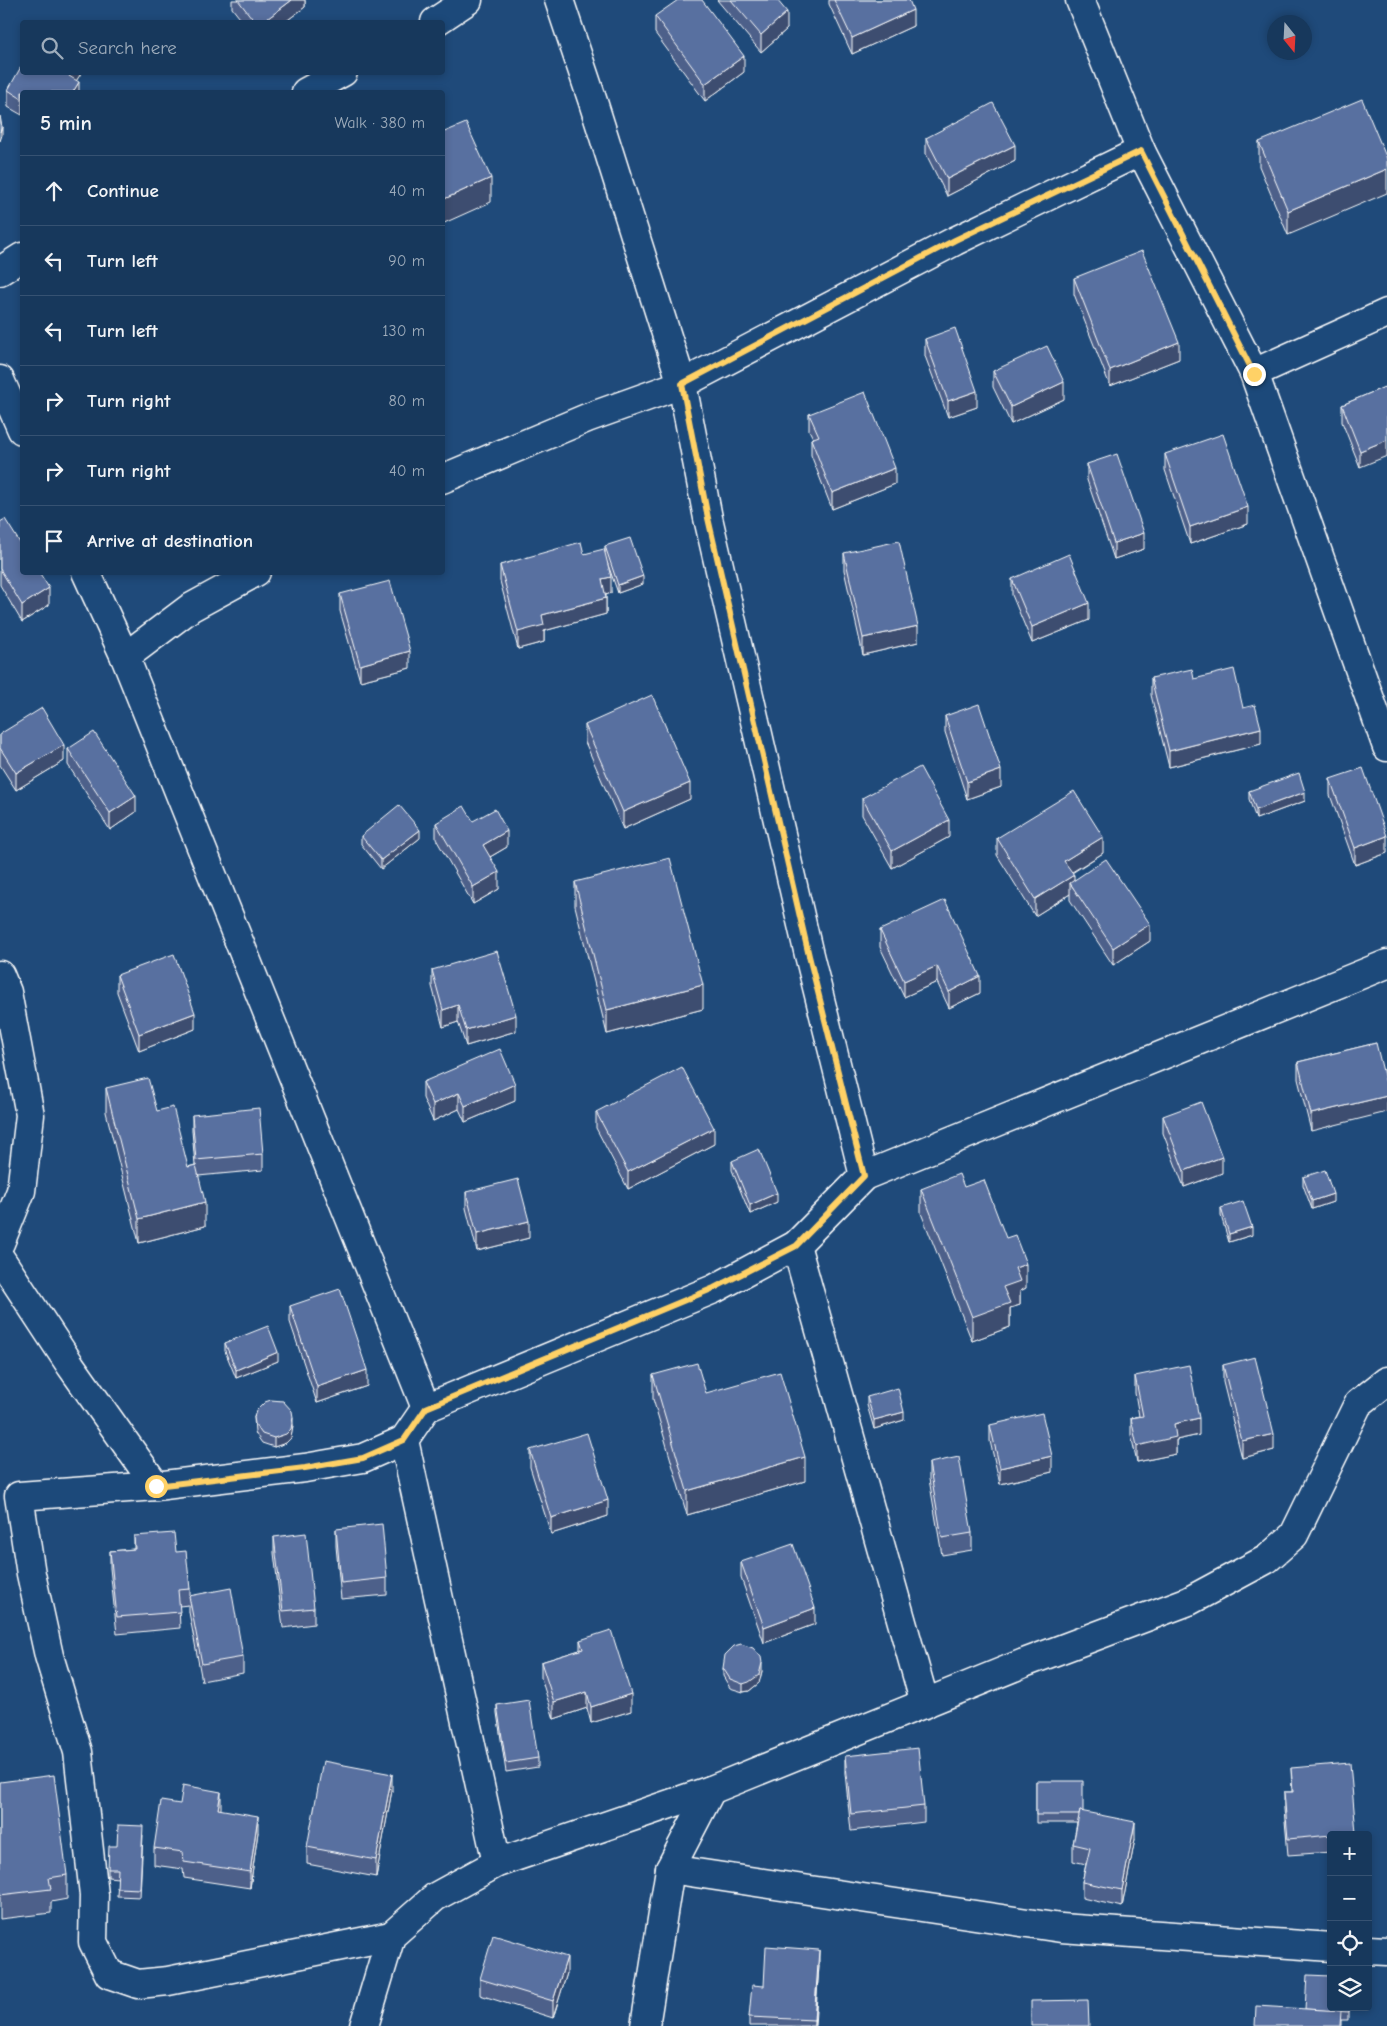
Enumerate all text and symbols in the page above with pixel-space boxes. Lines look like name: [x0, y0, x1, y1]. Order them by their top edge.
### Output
north arrow: [1267, 15, 1312, 60]
search box: [20, 20, 445, 75]
icon: search: [38, 34, 66, 62]
text: Search here: [78, 37, 177, 59]
text: 5 min: [40, 111, 92, 135]
text: Walk · 380 m: [335, 114, 425, 132]
icon: ahead: [40, 177, 68, 205]
text: Continue: [87, 180, 159, 202]
text: 40 m: [389, 182, 425, 200]
icon: left: [40, 247, 68, 275]
text: Turn left: [87, 250, 158, 272]
text: 90 m: [388, 252, 425, 270]
icon: left: [40, 317, 68, 345]
text: Turn left: [87, 320, 158, 342]
text: 130 m: [382, 322, 425, 340]
route end: [1243, 363, 1266, 386]
icon: right: [40, 387, 68, 415]
text: Turn right: [87, 390, 171, 412]
text: 80 m: [388, 392, 425, 410]
icon: right: [40, 457, 68, 485]
text: Turn right: [87, 460, 171, 482]
text: 40 m: [389, 462, 425, 480]
icon: arrive: [40, 527, 68, 555]
text: Arrive at destination: [87, 530, 253, 552]
route start: [145, 1475, 168, 1498]
map controls: [1327, 1831, 1372, 2011]
button: +: [1327, 1831, 1372, 1876]
button: −: [1327, 1876, 1372, 1921]
button: locate: [1327, 1921, 1372, 1966]
button: layers: [1327, 1966, 1372, 2011]

